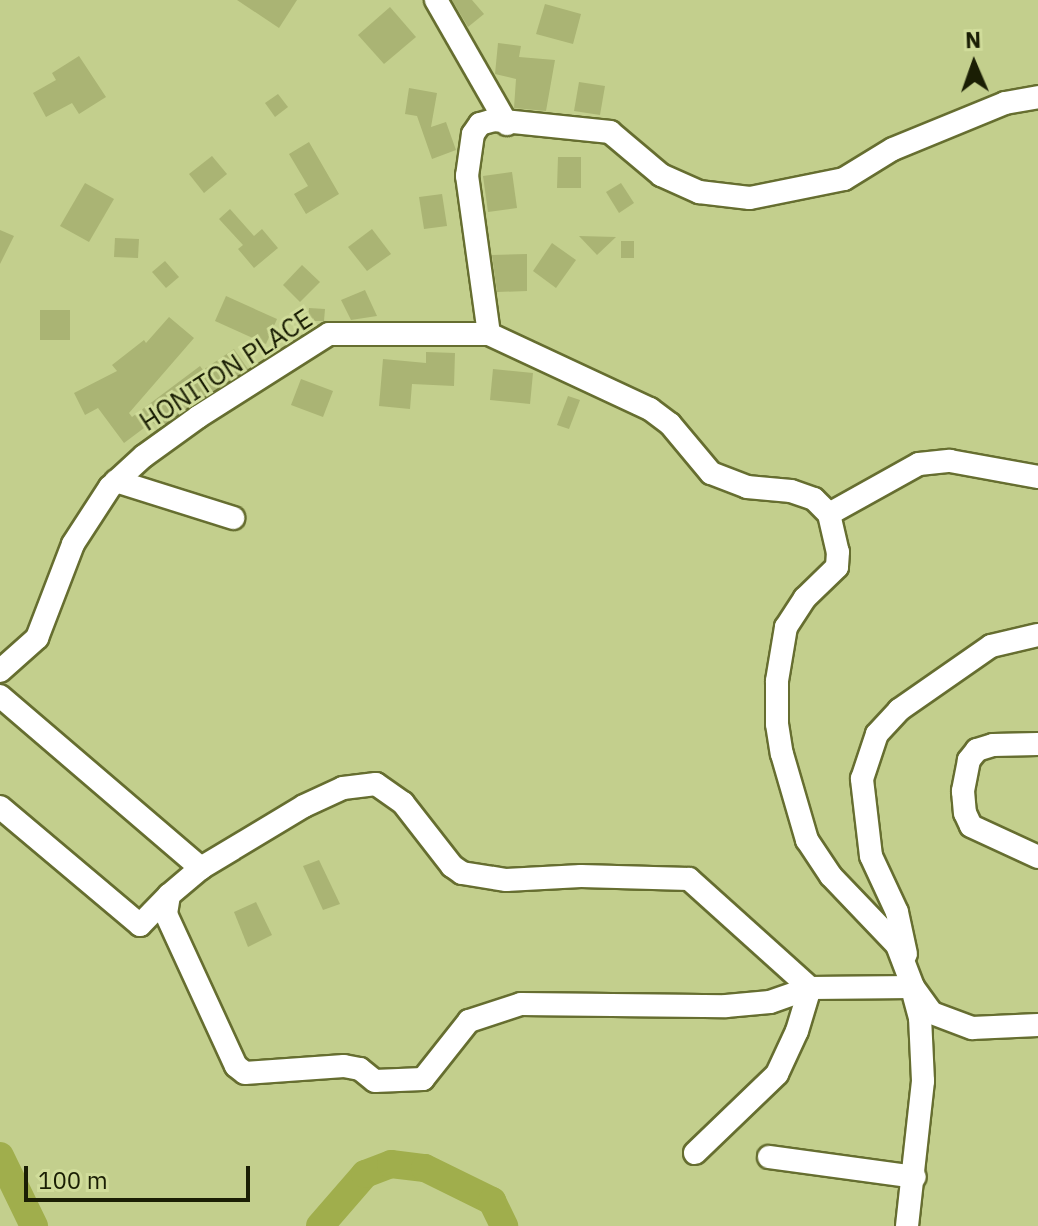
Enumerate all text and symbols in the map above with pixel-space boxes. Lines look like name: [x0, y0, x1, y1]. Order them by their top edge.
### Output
north arrow: [934, 24, 1014, 104]
text: N: [965, 25, 982, 54]
street label: HONITON PLACE: [134, 303, 318, 437]
scale bar: [28, 1150, 254, 1200]
text: 100 m: [38, 1164, 108, 1196]

